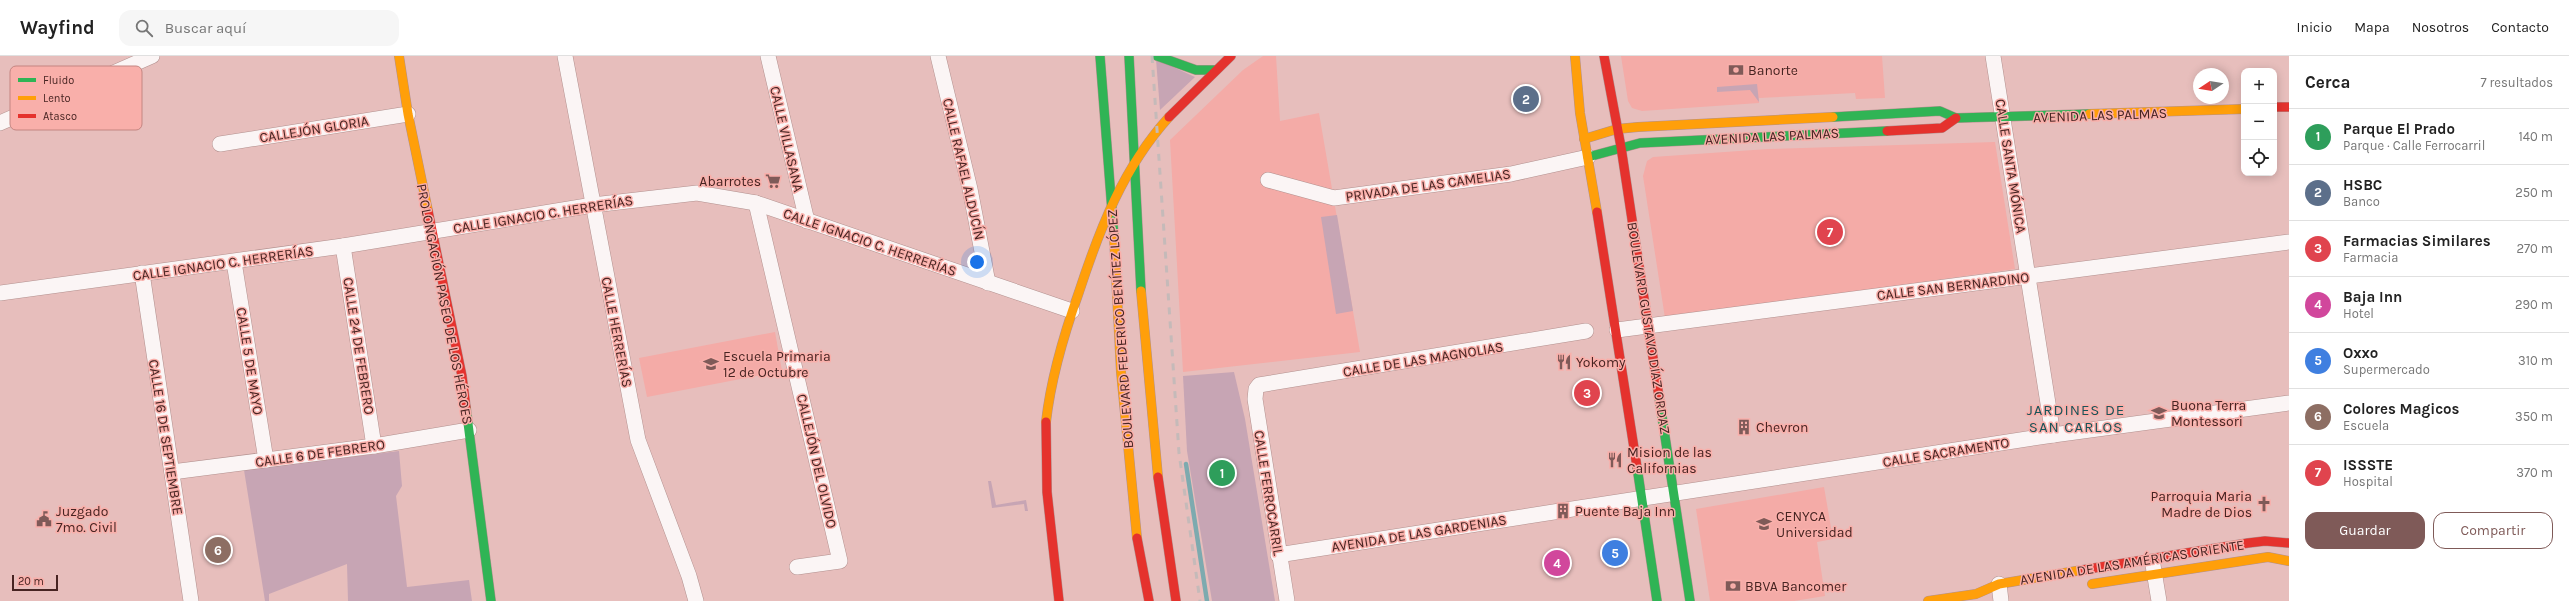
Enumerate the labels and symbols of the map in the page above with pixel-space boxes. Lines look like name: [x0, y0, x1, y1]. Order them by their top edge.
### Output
bank icon: Banorte: [1727, 61, 1745, 79]
place label: Banorte: [1748, 62, 1798, 79]
legend: [10, 66, 142, 130]
north arrow: [2193, 68, 2229, 104]
text: Fluido: [43, 74, 74, 87]
pin: 2: [1513, 84, 1539, 114]
street label: CALLE VILLASANA: [766, 85, 807, 194]
text: Lento: [43, 92, 71, 105]
street label: CALLE RAFAEL ALDUCÍN: [939, 96, 989, 242]
street label: CALLE SANTA MÓNICA: [1991, 98, 2030, 234]
street label: AVENIDA LAS PALMAS: [2033, 105, 2167, 126]
text: Atasco: [43, 110, 77, 123]
street label: CALLEJÓN GLORIA: [258, 112, 370, 147]
street label: AVENIDA LAS PALMAS: [1705, 125, 1839, 148]
street label: PRIVADA DE LAS CAMELIAS: [1344, 165, 1512, 205]
supermarket icon: Abarrotes: [764, 172, 782, 190]
place label: Abarrotes: [699, 173, 761, 190]
street label: PROLONGACIÓN PASEO DE LOS HÉROES: [413, 182, 477, 426]
street label: CALLE IGNACIO C. HERRERÍAS: [452, 191, 634, 237]
street label: CALLE IGNACIO C. HERRERÍAS: [781, 204, 959, 280]
street label: BOULEVARD FEDERICO BENÍTEZ LÓPEZ: [1103, 209, 1137, 449]
pin: 7: [1817, 217, 1843, 247]
street label: BOULEVARD GUSTAVO DÍAZ ORDAZ: [1623, 221, 1675, 435]
street label: CALLE IGNACIO C. HERRERÍAS: [132, 241, 314, 285]
your location: [967, 252, 987, 272]
street label: CALLE SAN BERNARDINO: [1876, 269, 2030, 304]
street label: CALLE HERRERÍAS: [597, 275, 637, 389]
street label: CALLE 24 DE FEBRERO: [339, 276, 378, 416]
street label: CALLE 5 DE MAYO: [233, 306, 266, 416]
street label: CALLE DE LAS MAGNOLIAS: [1342, 338, 1505, 381]
place label: Escuela Primaria 12 de Octubre: [723, 348, 831, 381]
restaurant icon: Yokomy: [1555, 353, 1573, 371]
place label: Yokomy: [1576, 354, 1626, 371]
school or university icon: Escuela Primaria 12 de Octubre: [702, 355, 720, 373]
street label: CALLE 16 DE SEPTIEMBRE: [145, 358, 186, 516]
pin: 3: [1574, 378, 1600, 408]
street label: CALLEJÓN DEL OLVIDO: [793, 392, 840, 530]
place label: Buona Terra Montessori: [2171, 397, 2246, 430]
district label: JARDINES DE SAN CARLOS: [2027, 401, 2125, 436]
school or university icon: Buona Terra Montessori: [2150, 404, 2168, 422]
building icon: Chevron: [1735, 418, 1753, 436]
place label: Chevron: [1756, 419, 1808, 436]
street label: CALLE FERROCARRIL: [1250, 429, 1287, 557]
street label: CALLE SACRAMENTO: [1882, 434, 2011, 471]
street label: CALLE 6 DE FEBRERO: [254, 436, 386, 471]
place label: Mision de las Californias: [1627, 444, 1712, 477]
restaurant icon: Mision de las Californias: [1606, 451, 1624, 469]
pin: 1: [1209, 458, 1235, 488]
place label: Parroquia Maria Madre de Dios: [2150, 488, 2252, 521]
church icon: Parroquia Maria Madre de Dios: [2255, 495, 2273, 513]
building icon: Puente Baja Inn: [1554, 502, 1572, 520]
place label: Juzgado 7mo. Civil: [56, 503, 117, 536]
place label: Puente Baja Inn: [1575, 503, 1675, 520]
place label: CENYCA Universidad: [1776, 508, 1853, 541]
public building icon: Juzgado 7mo. Civil: [35, 510, 53, 528]
street label: AVENIDA DE LAS GARDENIAS: [1330, 511, 1508, 556]
school or university icon: CENYCA Universidad: [1755, 515, 1773, 533]
pin: 6: [205, 535, 231, 565]
street label: AVENIDA DE LAS AMÉRICAS ORIENTE: [2019, 535, 2245, 589]
pin: 5: [1602, 538, 1628, 568]
pin: 4: [1544, 548, 1570, 578]
scale bar: [12, 573, 58, 592]
bank icon: BBVA Bancomer: [1724, 577, 1742, 595]
place label: BBVA Bancomer: [1745, 578, 1847, 595]

